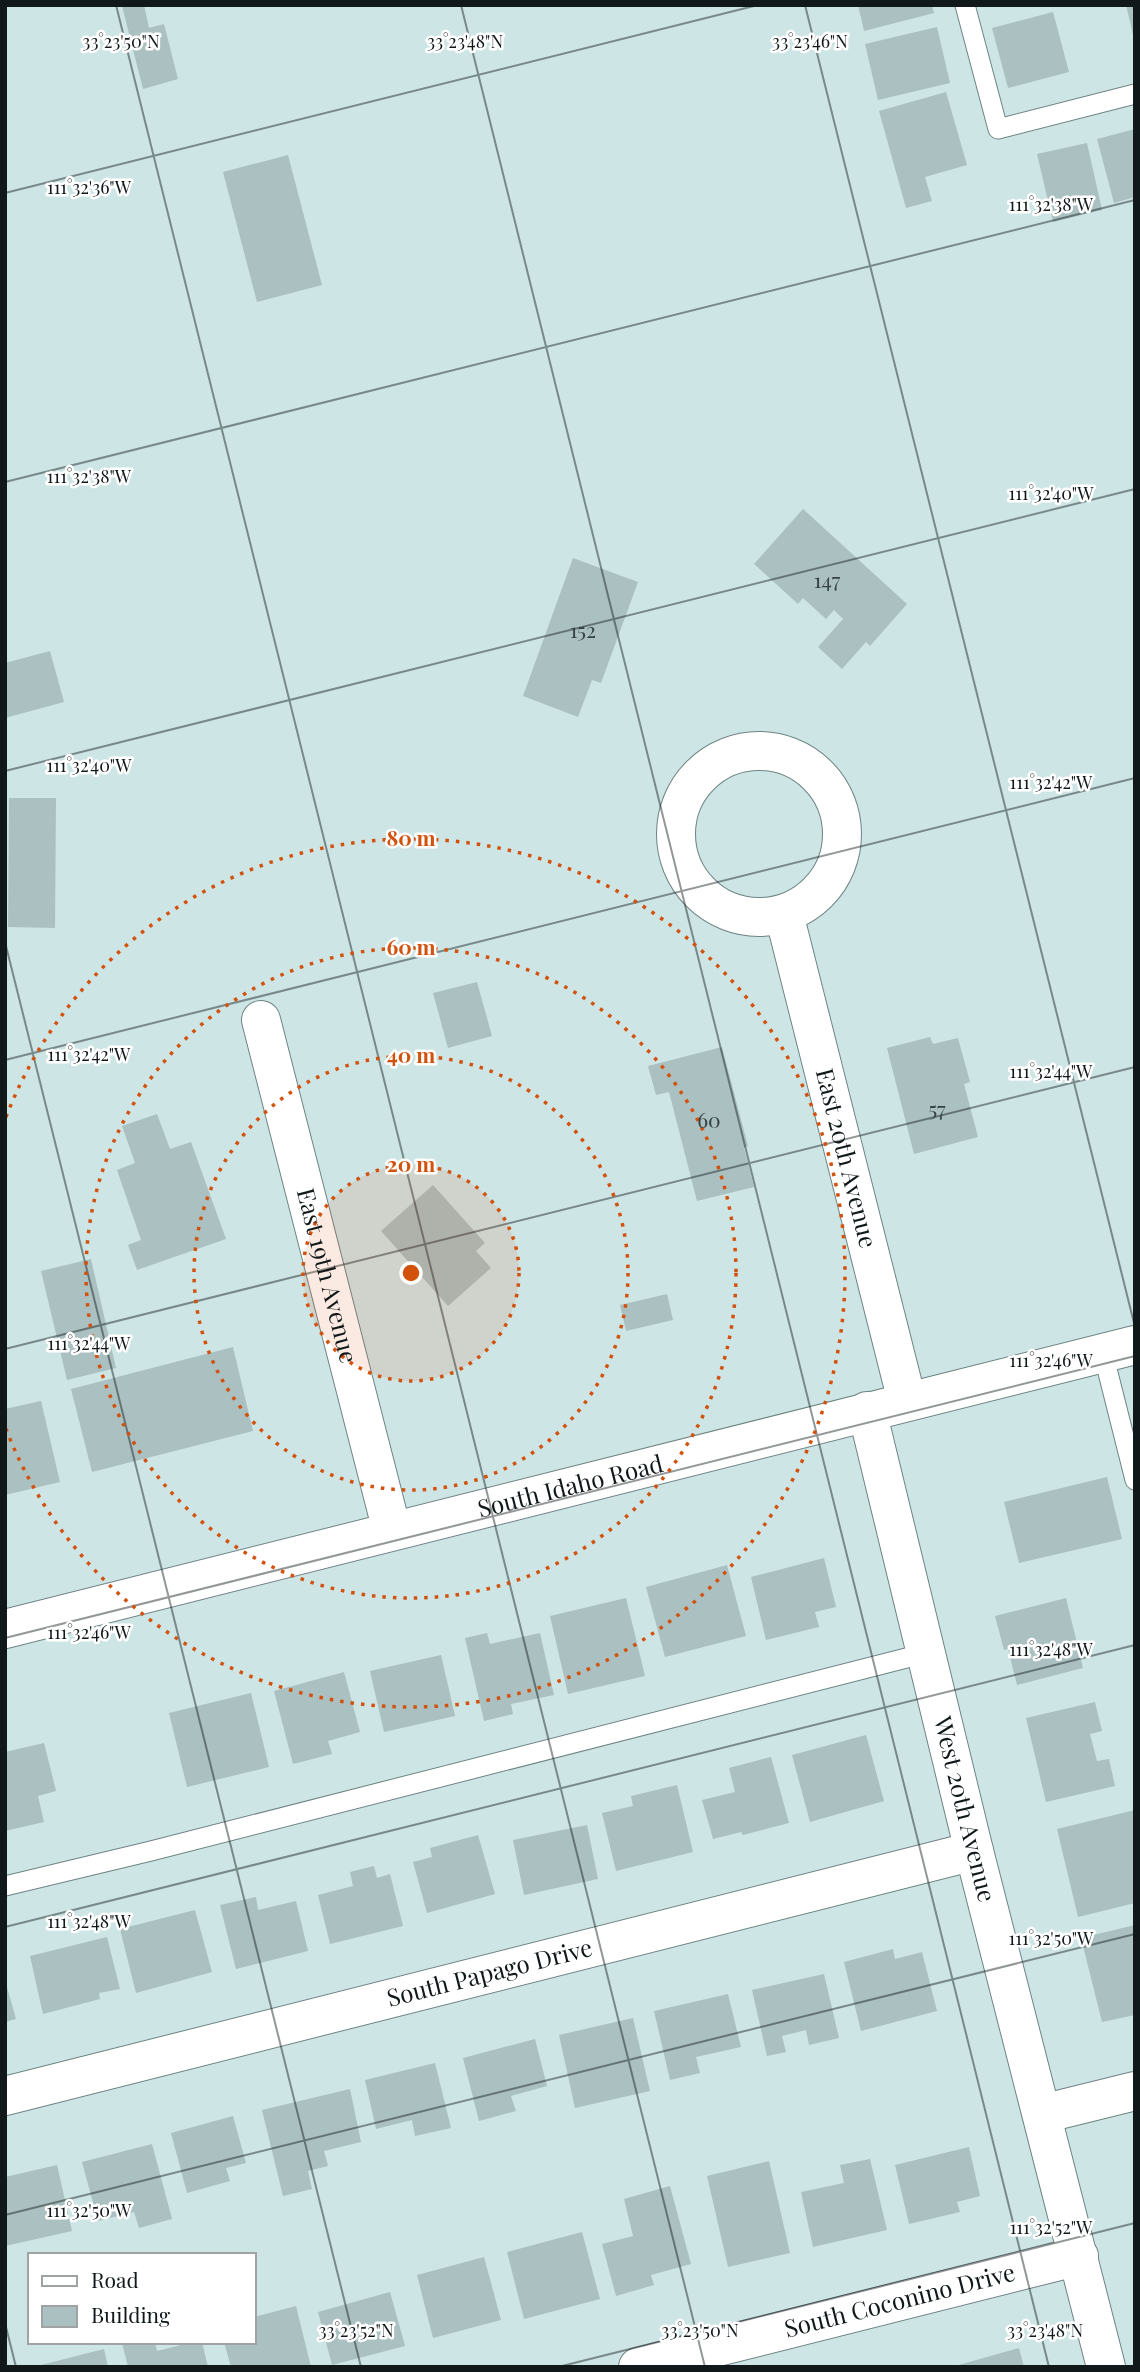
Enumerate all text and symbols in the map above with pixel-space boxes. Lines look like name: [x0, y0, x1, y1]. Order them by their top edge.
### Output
text: 33°23'50"N: [82, 29, 160, 53]
text: 33°23'48"N: [427, 29, 503, 53]
text: 33°23'46"N: [772, 29, 848, 53]
text: 111°32'36"W: [47, 175, 132, 199]
text: 111°32'38"W: [1009, 192, 1094, 216]
text: 111°32'38"W: [47, 464, 132, 488]
text: 111°32'40"W: [1009, 481, 1094, 505]
house number: 147: [814, 565, 841, 593]
house number: 152: [570, 615, 596, 643]
text: 111°32'40"W: [47, 753, 132, 777]
text: 111°32'42"W: [1010, 770, 1093, 794]
text: 80 m: [386, 823, 436, 851]
text: 60 m: [386, 932, 436, 960]
text: 40 m: [387, 1040, 435, 1068]
text: 111°32'42"W: [48, 1042, 131, 1066]
text: 111°32'44"W: [1010, 1059, 1093, 1083]
street label: East 20th Avenue: [810, 1065, 886, 1251]
house number: 57: [928, 1094, 946, 1122]
house number: 60: [697, 1105, 721, 1133]
text: 20 m: [387, 1149, 435, 1177]
street label: East 19th Avenue: [291, 1184, 366, 1366]
centre of rings: [399, 1261, 423, 1285]
text: 111°32'44"W: [48, 1331, 131, 1355]
text: 111°32'46"W: [1009, 1348, 1093, 1372]
street label: South Idaho Road: [474, 1446, 666, 1524]
text: 111°32'46"W: [47, 1620, 131, 1644]
text: 111°32'48"W: [1009, 1637, 1094, 1661]
street label: West 20th Avenue: [928, 1712, 1004, 1905]
text: 111°32'48"W: [47, 1909, 132, 1933]
text: 111°32'50"W: [1009, 1926, 1094, 1950]
street label: South Papago Drive: [383, 1930, 595, 2013]
text: 111°32'50"W: [47, 2198, 132, 2222]
text: 111°32'52"W: [1010, 2215, 1093, 2239]
legend: [28, 2253, 256, 2344]
street label: South Coconino Drive: [781, 2255, 1018, 2344]
text: Road: [91, 2265, 139, 2293]
text: Building: [91, 2300, 170, 2328]
text: 33°23'52"N: [318, 2318, 394, 2342]
text: 33°23'50"N: [661, 2318, 739, 2342]
text: 33°23'48"N: [1007, 2318, 1083, 2342]

